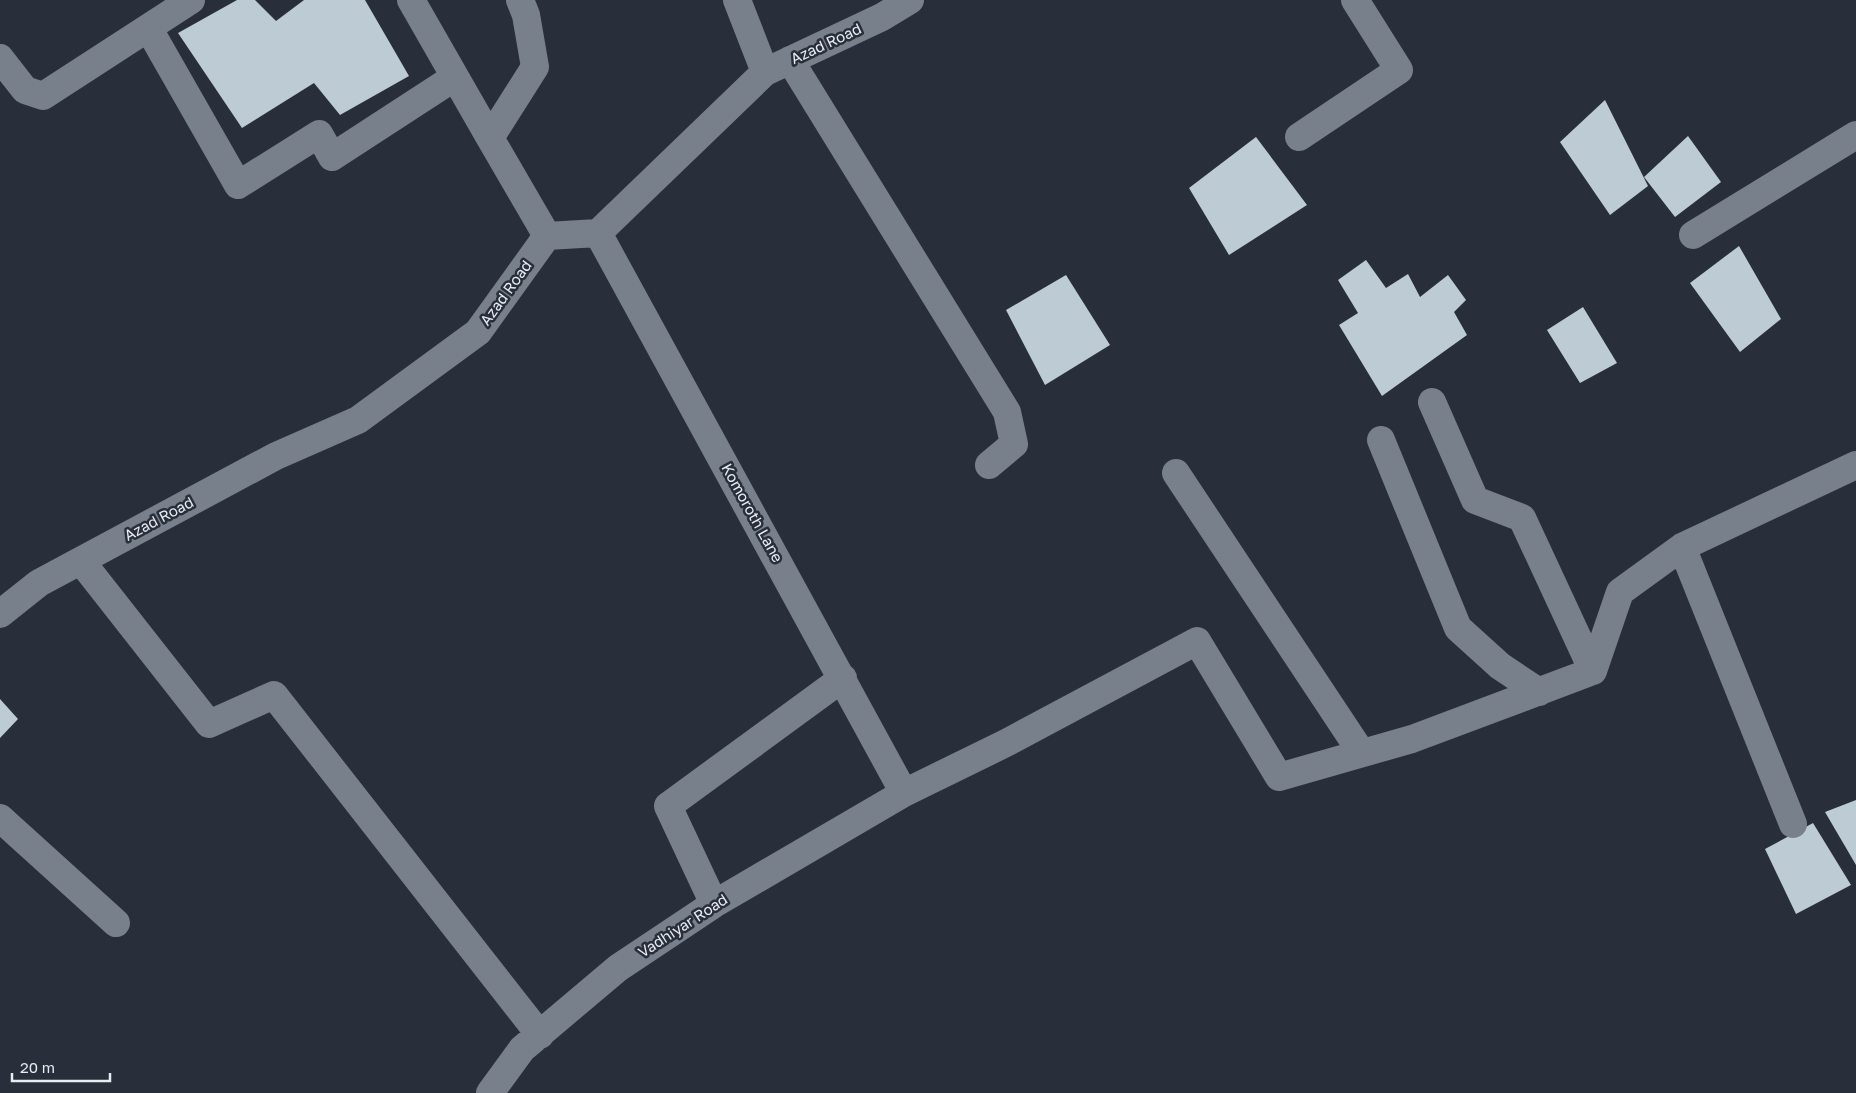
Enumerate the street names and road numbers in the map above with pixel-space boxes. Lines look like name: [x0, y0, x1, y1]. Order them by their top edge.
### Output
street label: Azad Road: [787, 19, 864, 67]
street label: Azad Road: [476, 256, 535, 328]
street label: Komoroth Lane: [718, 460, 788, 565]
street label: Azad Road: [121, 492, 196, 544]
street label: Vadhiyar Road: [634, 890, 730, 961]

